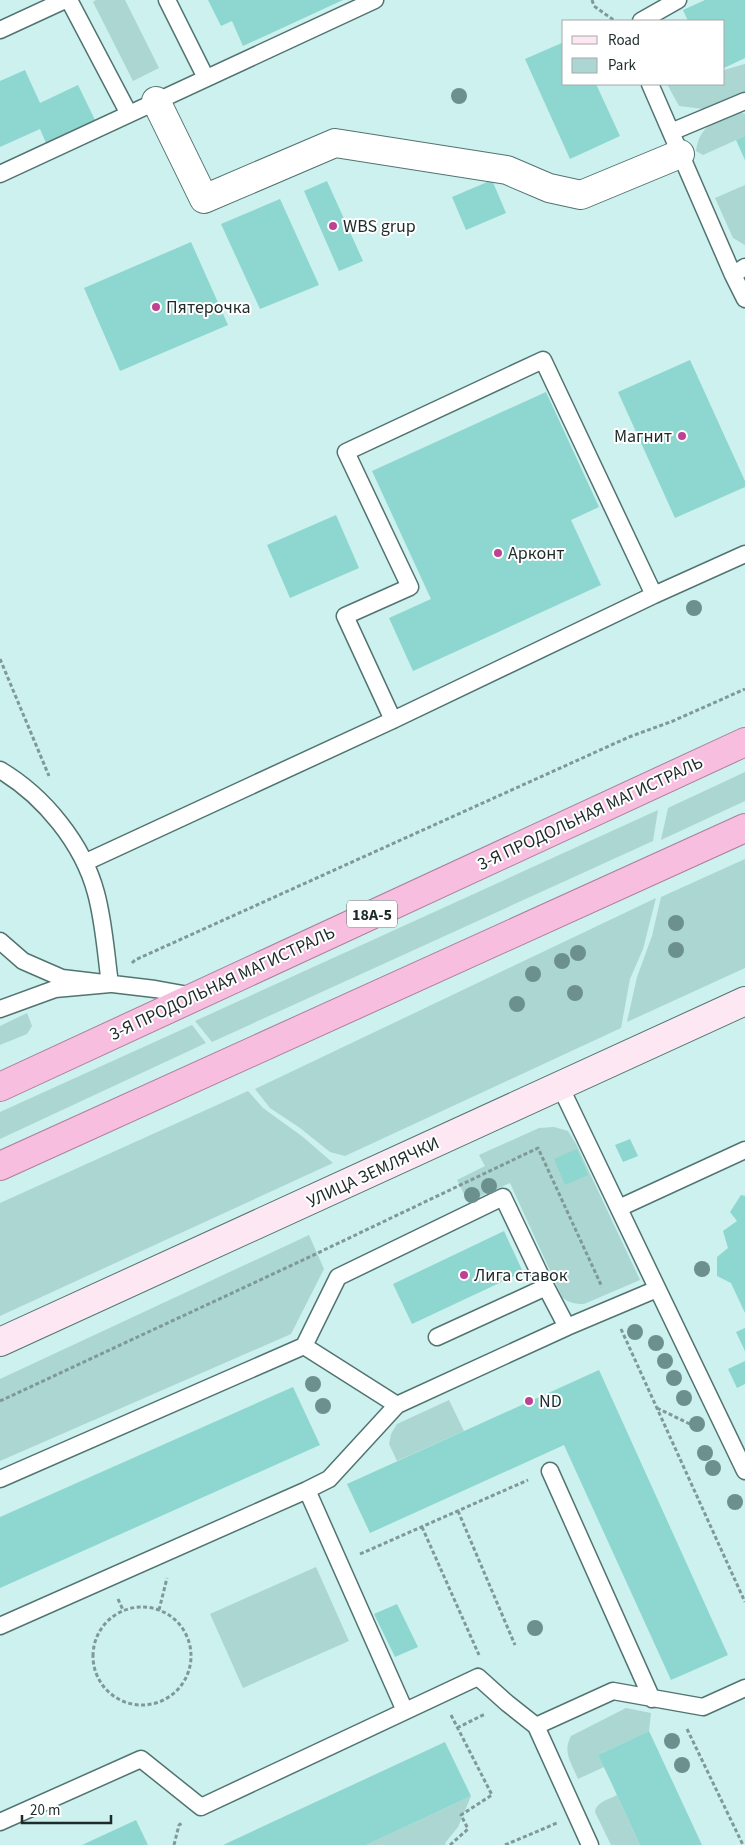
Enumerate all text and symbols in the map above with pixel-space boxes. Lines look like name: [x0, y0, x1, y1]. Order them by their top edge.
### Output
legend: [562, 20, 725, 85]
text: Road: [608, 30, 640, 51]
text: Park: [608, 55, 637, 76]
place label: WBS grup: [343, 214, 416, 239]
marker: WBS grup: [327, 220, 339, 232]
place label: Пятерочка: [166, 295, 251, 320]
marker: Пятерочка: [150, 301, 162, 313]
place label: Магнит: [614, 424, 672, 449]
marker: Магнит: [676, 430, 688, 442]
place label: Арконт: [508, 541, 565, 566]
marker: Арконт: [492, 547, 504, 559]
street label: 3-Я ПРОДОЛЬНАЯ МАГИСТРАЛЬ: [473, 750, 707, 877]
road number: 18А-5: [347, 901, 397, 928]
street label: 3-Я ПРОДОЛЬНАЯ МАГИСТРАЛЬ: [105, 920, 339, 1047]
street label: УЛИЦА ЗЕМЛЯЧКИ: [303, 1131, 444, 1214]
place label: Лига ставок: [474, 1263, 568, 1288]
marker: Лига ставок: [458, 1269, 470, 1281]
place label: ND: [539, 1389, 562, 1414]
marker: ND: [523, 1395, 535, 1407]
scale bar: [22, 1792, 111, 1824]
text: 20 m: [30, 1800, 60, 1821]

